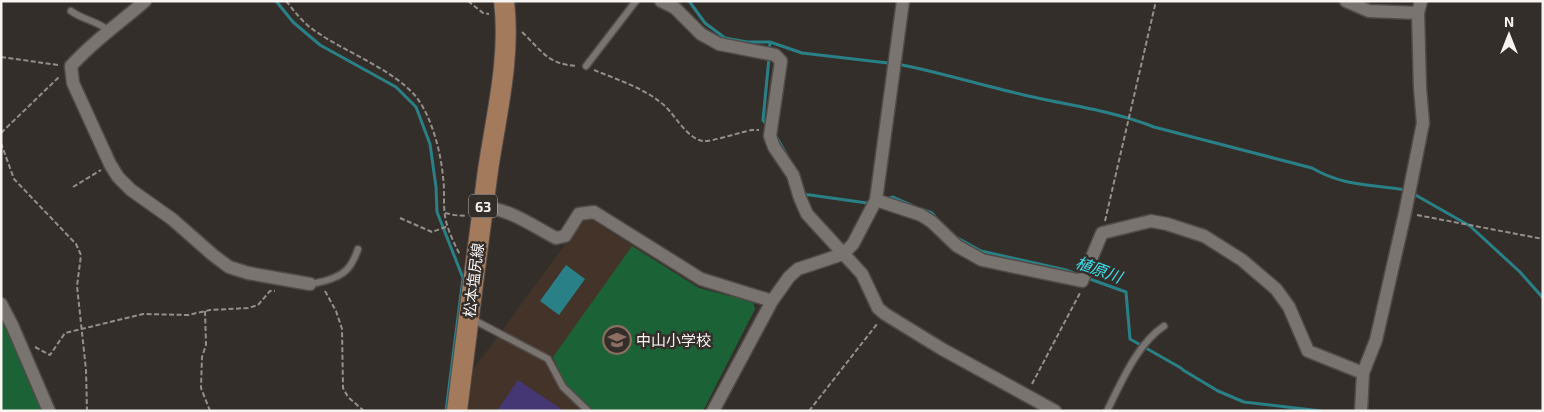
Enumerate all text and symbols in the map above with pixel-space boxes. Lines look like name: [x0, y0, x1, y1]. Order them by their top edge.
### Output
north arrow: [1484, 10, 1534, 60]
text: N: [1504, 13, 1514, 30]
road number: 63: [469, 195, 497, 218]
street label: 松本塩尻線: [459, 242, 487, 318]
water label: 植原川: [1073, 252, 1127, 287]
school or university icon: 中山小学校: [602, 325, 632, 355]
place label: 中山小学校: [636, 331, 711, 349]

